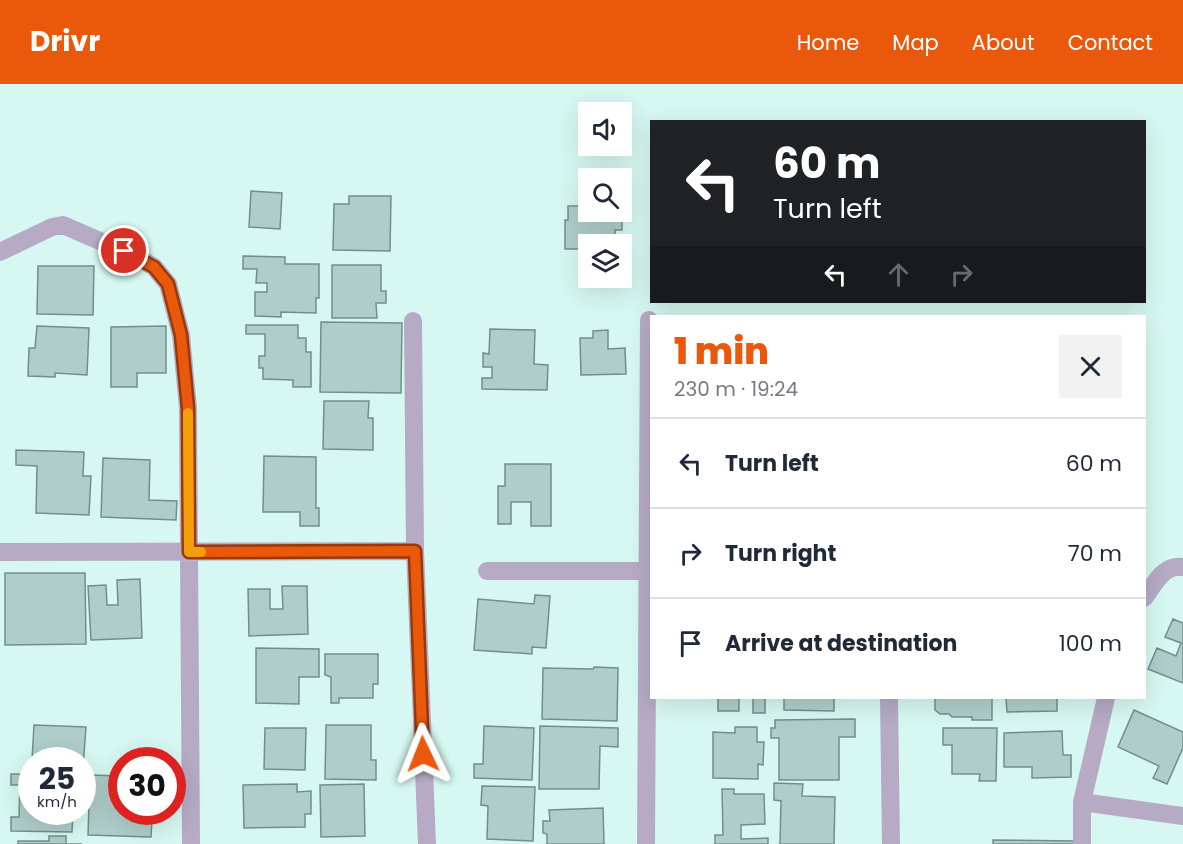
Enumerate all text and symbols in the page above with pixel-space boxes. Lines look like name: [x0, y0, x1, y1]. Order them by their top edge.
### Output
text: Drivr: [30, 22, 100, 61]
text: Home: [797, 28, 859, 57]
text: Map: [892, 28, 939, 57]
text: About: [972, 28, 1035, 57]
text: Contact: [1068, 28, 1153, 57]
map controls: [578, 102, 632, 288]
button: sound: [578, 102, 632, 156]
text: 60 m: [773, 134, 881, 193]
icon: left: [674, 144, 752, 222]
button: search: [578, 168, 632, 222]
text: Turn left: [773, 190, 882, 227]
pin: [98, 225, 149, 276]
icon: arrive: [107, 234, 140, 267]
button: layers: [578, 234, 632, 288]
icon: left: [819, 258, 852, 291]
icon: ahead: [882, 258, 915, 291]
icon: right: [945, 258, 978, 291]
text: 1 min: [674, 326, 769, 377]
button: close: [1059, 335, 1122, 398]
text: 230 m · 19:24: [674, 375, 798, 403]
icon: left: [674, 447, 707, 480]
text: Turn left: [725, 448, 819, 479]
text: 60 m: [1066, 448, 1122, 479]
icon: right: [674, 537, 707, 570]
text: Turn right: [725, 538, 836, 569]
text: 70 m: [1068, 538, 1122, 569]
icon: arrive: [674, 627, 707, 660]
text: Arrive at destination: [725, 628, 957, 659]
text: 100 m: [1059, 628, 1122, 659]
position arrow: [391, 722, 455, 786]
speed limit sign: 30: [108, 747, 186, 825]
text: 25: [39, 757, 75, 800]
text: km/h: [37, 791, 77, 812]

